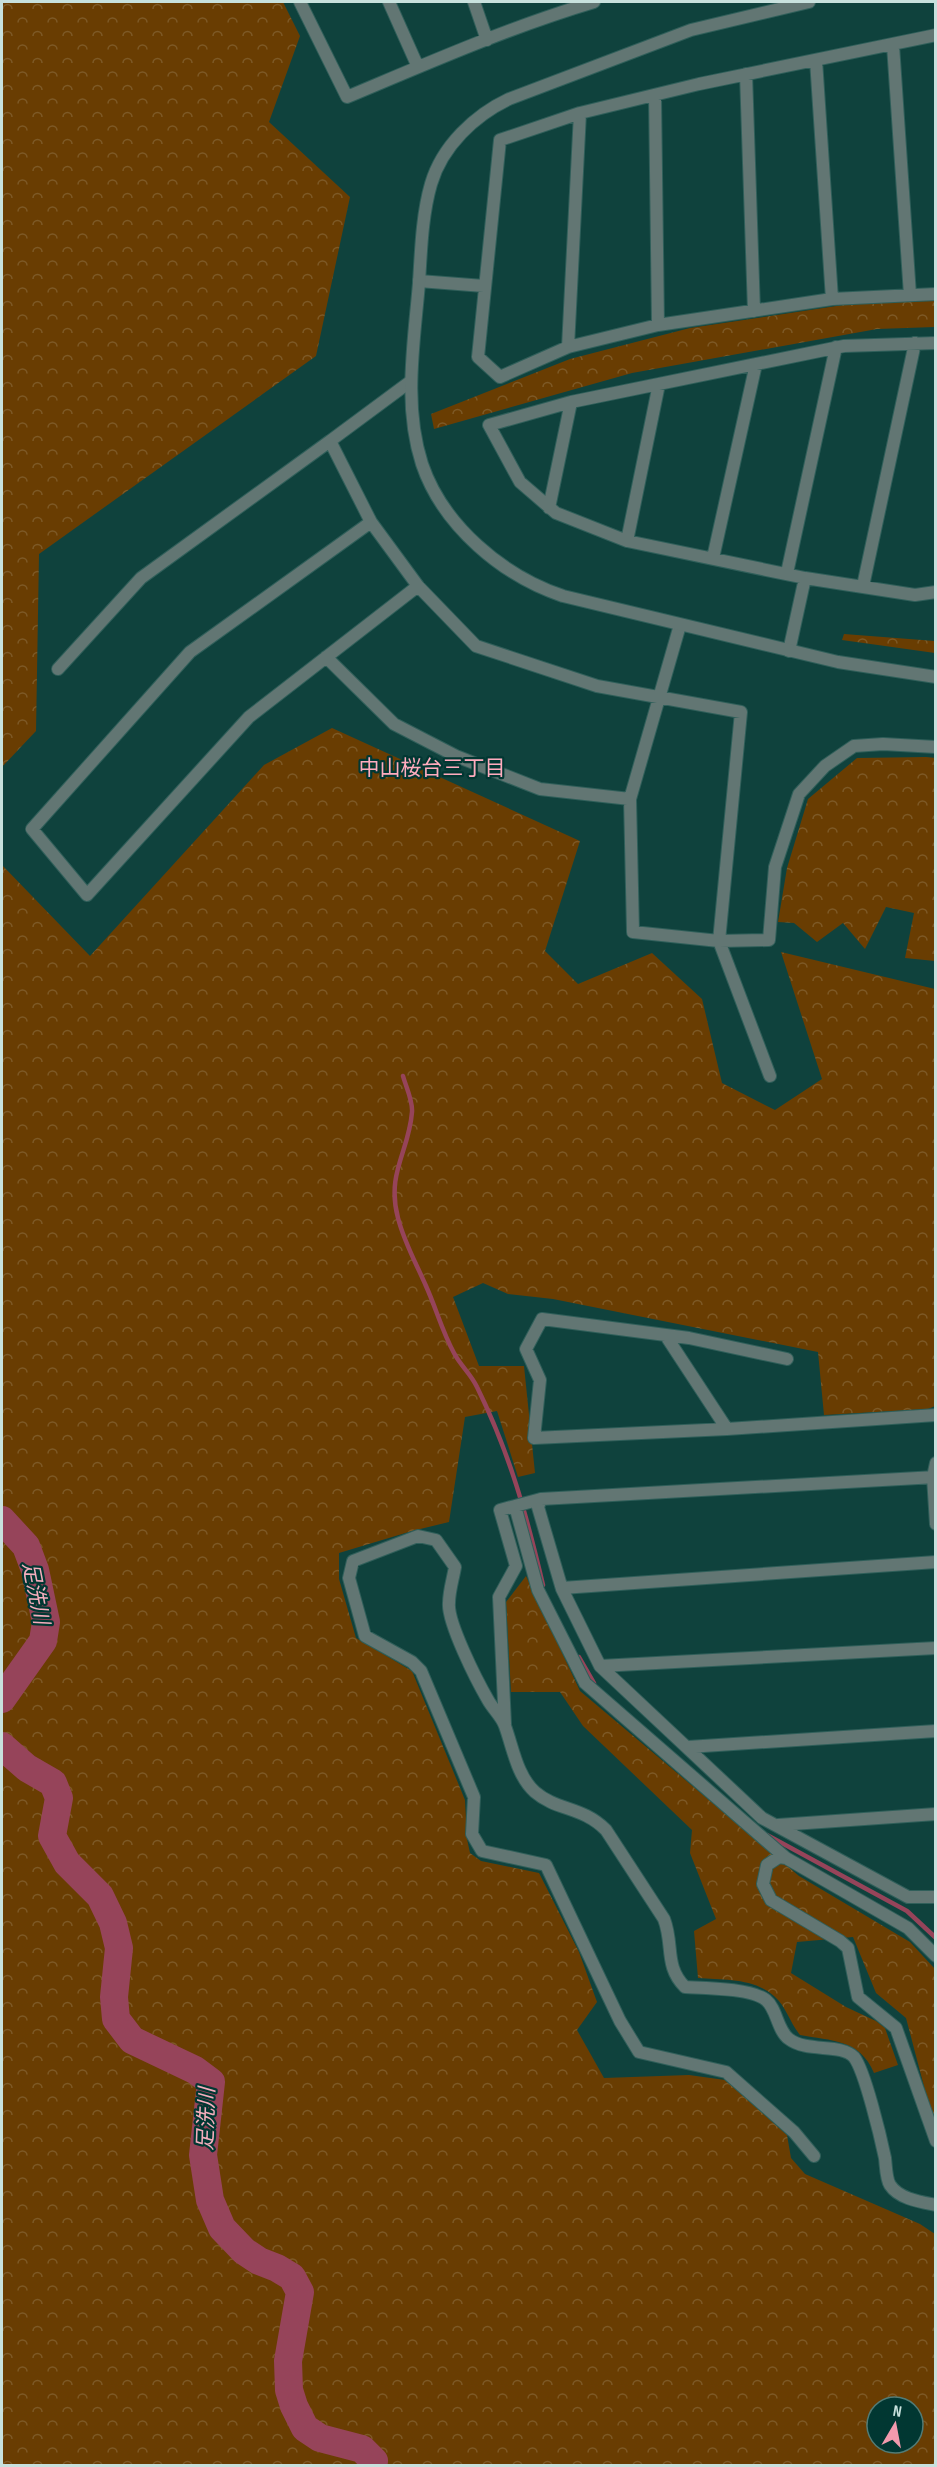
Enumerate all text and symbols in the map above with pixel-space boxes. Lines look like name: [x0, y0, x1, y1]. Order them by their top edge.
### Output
district label: 中山桜台三丁目: [359, 756, 506, 781]
water label: 足洗川: [17, 1560, 54, 1628]
water label: 足洗川: [193, 2085, 220, 2151]
north arrow: [865, 2395, 925, 2455]
text: N: [891, 2402, 903, 2422]

